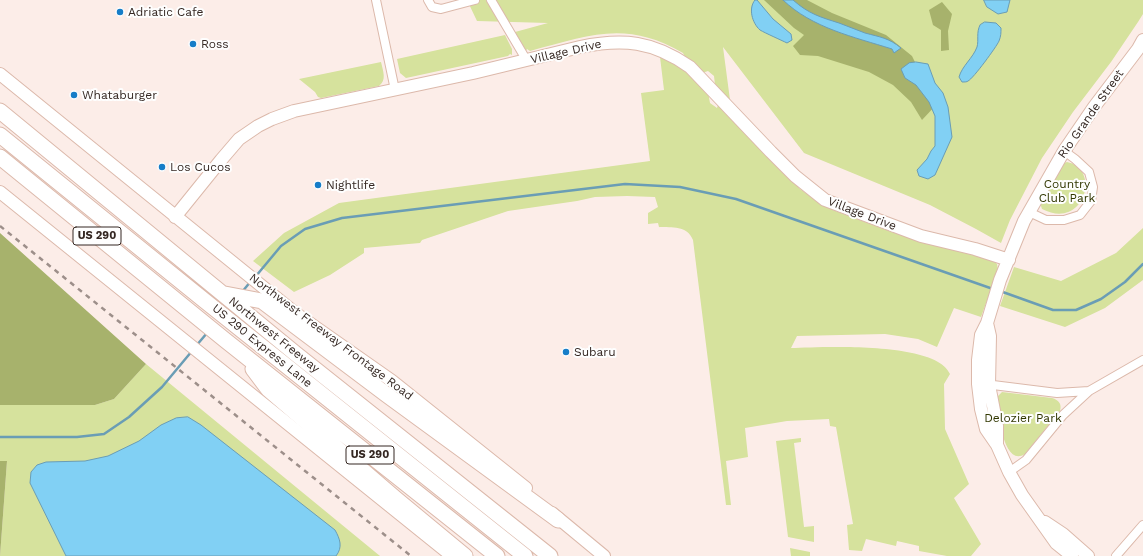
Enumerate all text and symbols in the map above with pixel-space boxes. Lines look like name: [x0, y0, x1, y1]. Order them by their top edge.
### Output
place label: Adriatic Cafe: [128, 5, 203, 19]
marker: Adriatic Cafe: [115, 7, 125, 17]
place label: Ross: [201, 37, 229, 51]
street label: Village Drive: [529, 37, 603, 67]
marker: Ross: [188, 39, 198, 49]
street label: Rio Grande Street: [1055, 67, 1127, 161]
place label: Whataburger: [82, 88, 157, 102]
marker: Whataburger: [69, 90, 79, 100]
place label: Los Cucos: [170, 160, 230, 174]
marker: Los Cucos: [157, 162, 167, 172]
park label: Country Club Park: [1039, 177, 1095, 205]
place label: Nightlife: [326, 178, 375, 192]
marker: Nightlife: [313, 180, 323, 190]
street label: Village Drive: [826, 194, 898, 234]
road number: US 290: [73, 227, 121, 245]
street label: Northwest Freeway Frontage Road: [246, 271, 416, 403]
street label: Northwest Freeway: [226, 294, 322, 376]
street label: US 290 Express Lane: [209, 301, 315, 391]
place label: Subaru: [574, 345, 616, 359]
marker: Subaru: [561, 347, 571, 357]
park label: Delozier Park: [984, 411, 1062, 425]
road number: US 290: [346, 446, 394, 464]

